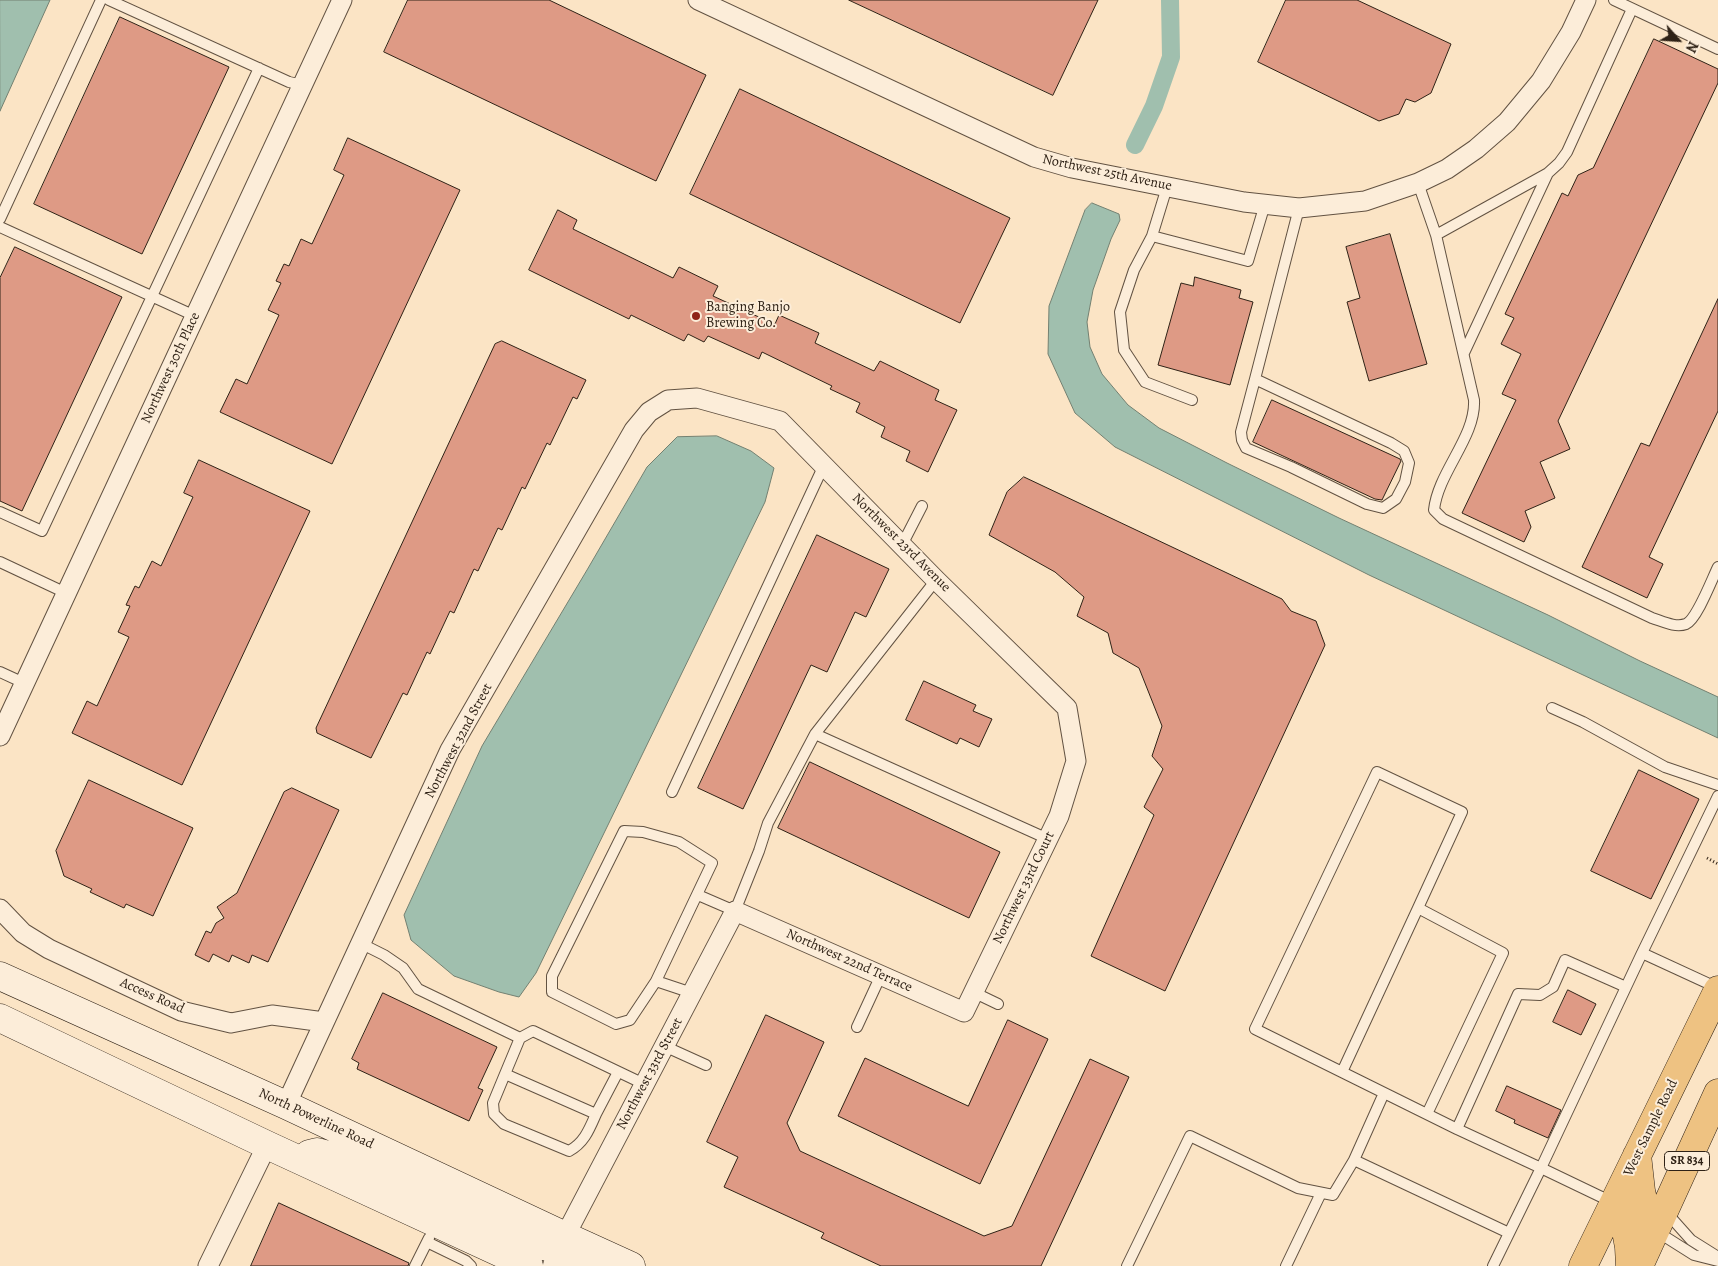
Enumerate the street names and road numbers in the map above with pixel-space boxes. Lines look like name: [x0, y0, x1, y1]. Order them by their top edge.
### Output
street label: Northwest 25th Avenue: [1041, 151, 1173, 195]
street label: Northwest 30th Place: [138, 310, 204, 426]
street label: Northwest 23rd Avenue: [848, 490, 954, 596]
street label: Northwest 32nd Street: [422, 681, 496, 801]
street label: Northwest 33rd Court: [989, 829, 1059, 947]
street label: Northwest 22nd Terrace: [783, 926, 915, 996]
street label: Access Road: [117, 974, 187, 1018]
street label: Northwest 33rd Street: [613, 1015, 687, 1133]
street label: West Sample Road: [1620, 1077, 1682, 1179]
street label: North Powerline Road: [256, 1085, 376, 1153]
road number: SR 834: [1664, 1152, 1710, 1170]

